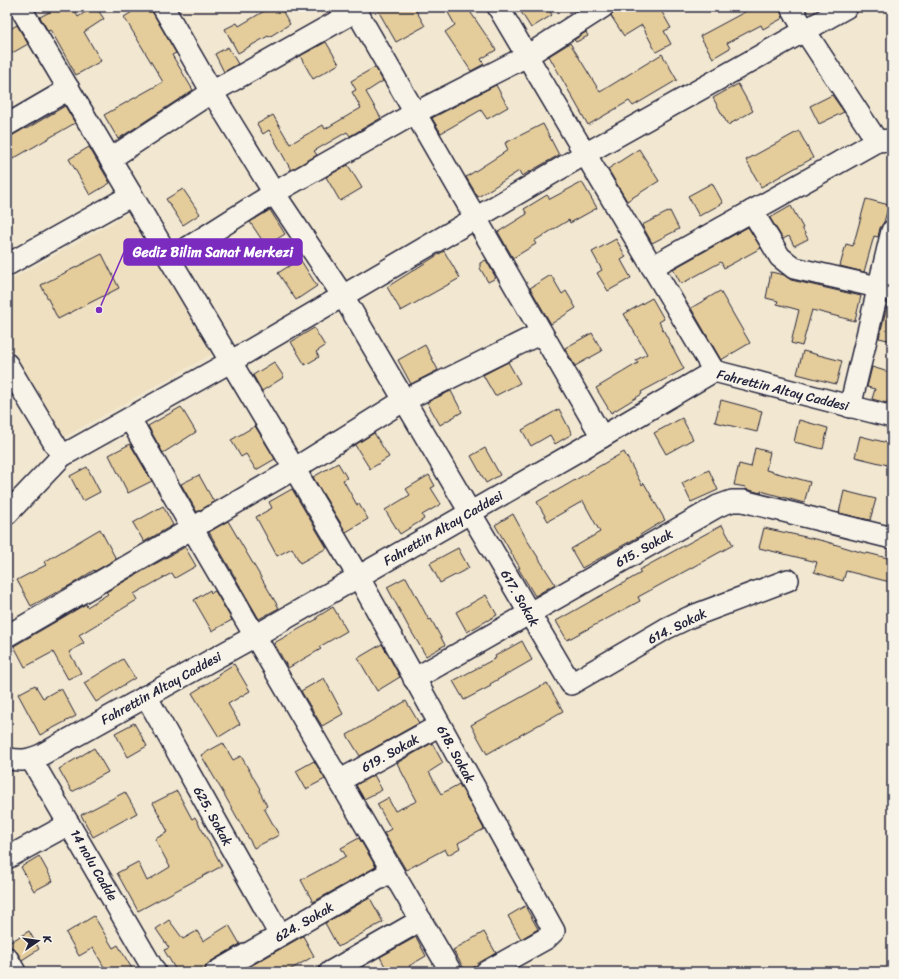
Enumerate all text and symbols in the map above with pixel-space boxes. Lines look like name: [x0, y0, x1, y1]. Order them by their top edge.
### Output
callout: Gediz Bilim Sanat Merkezi: [124, 239, 302, 265]
text: Gediz Bilim Sanat Merkezi: [132, 240, 294, 265]
street label: Fahrettin Altay Caddesi: [715, 362, 852, 418]
street label: Fahrettin Altay Caddesi: [379, 484, 508, 572]
street label: 615. Sokak: [611, 523, 677, 573]
street label: 617. Sokak: [494, 565, 546, 631]
street label: 614. Sokak: [643, 602, 711, 650]
street label: Fahrettin Altay Caddesi: [96, 645, 226, 731]
street label: 618. Sokak: [431, 721, 481, 787]
street label: 619. Sokak: [357, 728, 423, 778]
street label: 625. Sokak: [187, 782, 239, 850]
street label: 14 nolu Cadde: [64, 825, 124, 906]
street label: 624. Sokak: [270, 896, 338, 948]
north arrow: [18, 921, 58, 961]
text: K: [37, 932, 58, 946]

